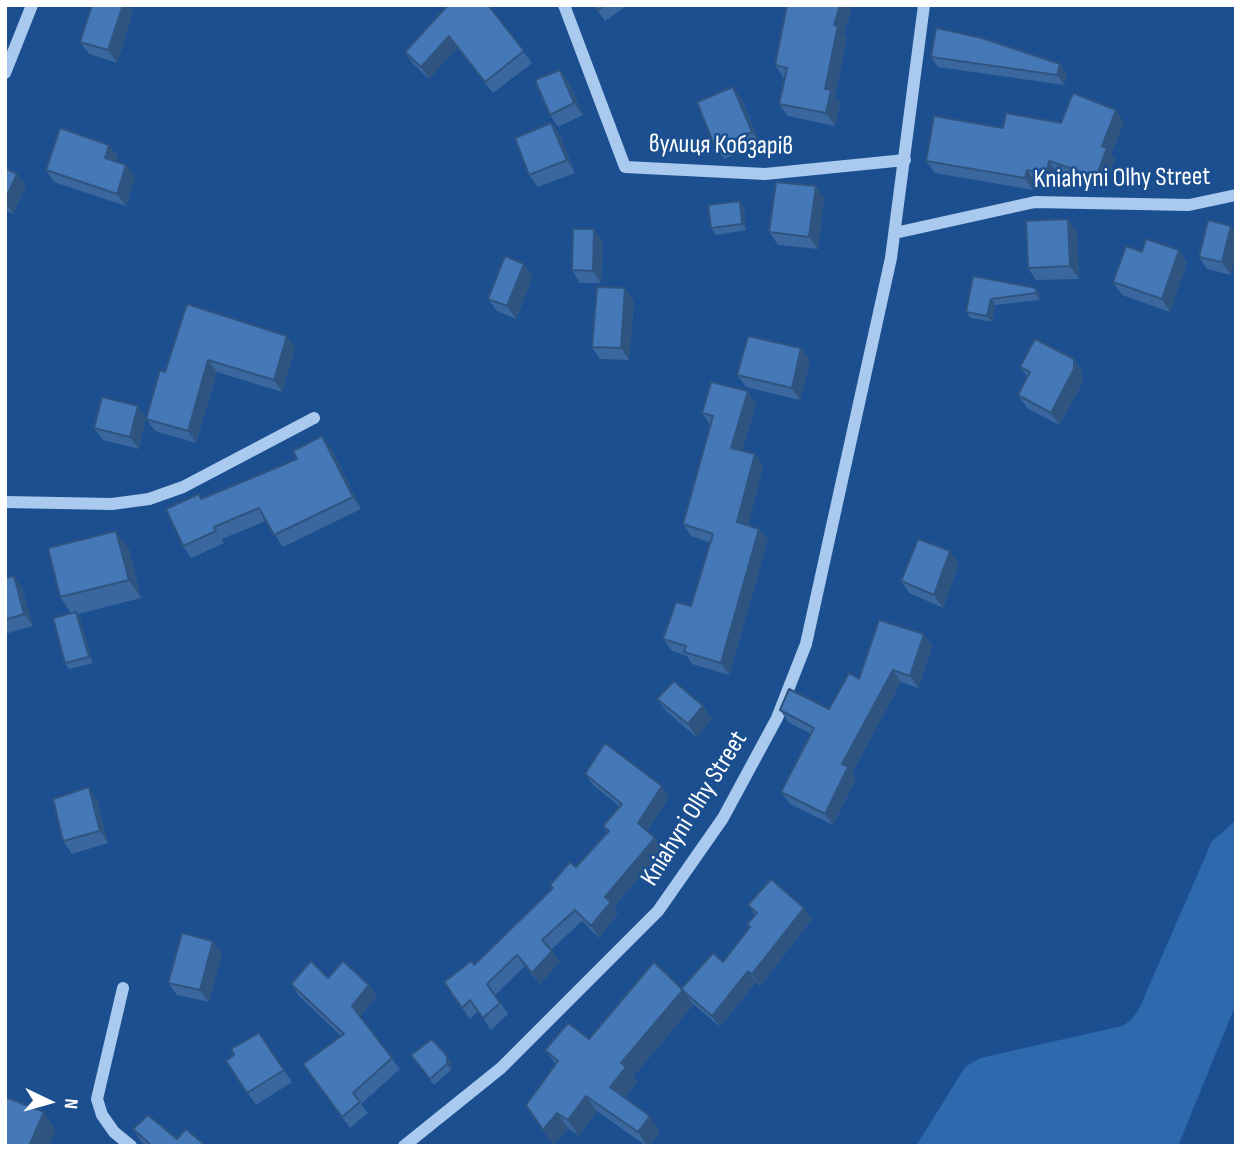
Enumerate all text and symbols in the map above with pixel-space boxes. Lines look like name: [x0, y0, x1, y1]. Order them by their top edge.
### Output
street label: вулиця Кобзарів: [648, 129, 794, 163]
street label: Kniahyni Olhy Street: [1033, 162, 1211, 196]
street label: Kniahyni Olhy Street: [635, 726, 755, 892]
north arrow: [14, 1067, 84, 1137]
text: N: [59, 1098, 82, 1110]

